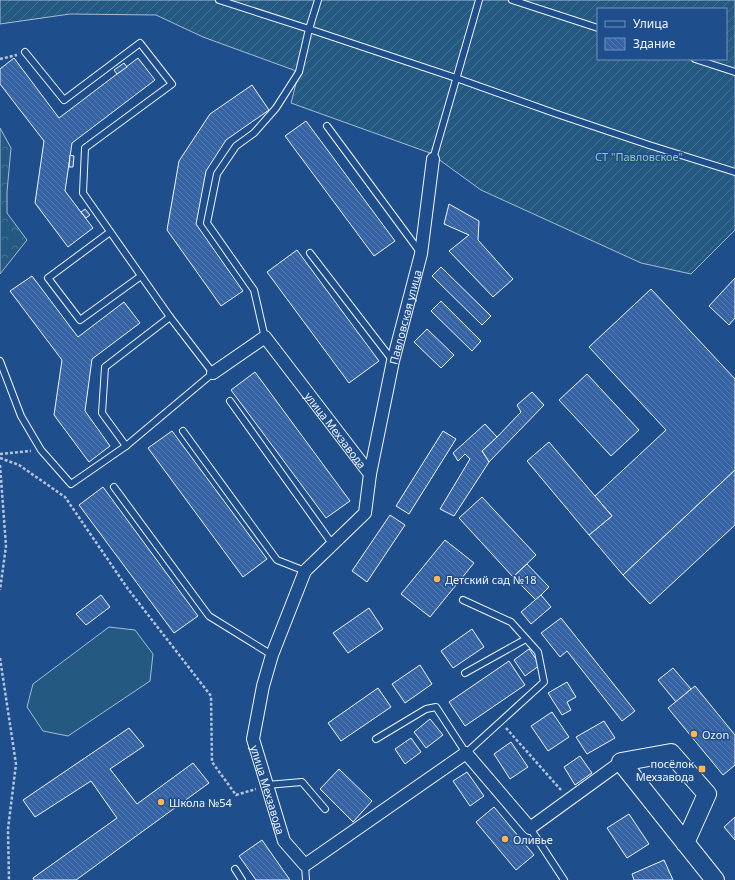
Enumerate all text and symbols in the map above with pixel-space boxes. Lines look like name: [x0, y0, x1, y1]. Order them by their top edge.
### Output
legend: [597, 8, 727, 60]
text: Улица: [633, 15, 668, 32]
text: Здание: [633, 35, 676, 52]
park label: СТ "Павловское": [595, 149, 683, 164]
street label: Павловская улица: [385, 268, 424, 366]
street label: улица Мехзавода: [302, 388, 370, 471]
place label: Детский сад №18: [445, 572, 537, 587]
marker: Детский сад №18: [432, 574, 442, 584]
place label: Ozon: [702, 727, 729, 742]
marker: Ozon: [689, 729, 699, 739]
street label: улица Мехзавода: [248, 743, 289, 836]
place label: посёлок Мехзавода: [636, 756, 694, 784]
marker: посёлок Мехзавода: [697, 764, 707, 774]
place label: Школа №54: [169, 795, 232, 810]
marker: Школа №54: [156, 797, 166, 807]
place label: Оливье: [513, 832, 553, 847]
marker: Оливье: [500, 834, 510, 844]

